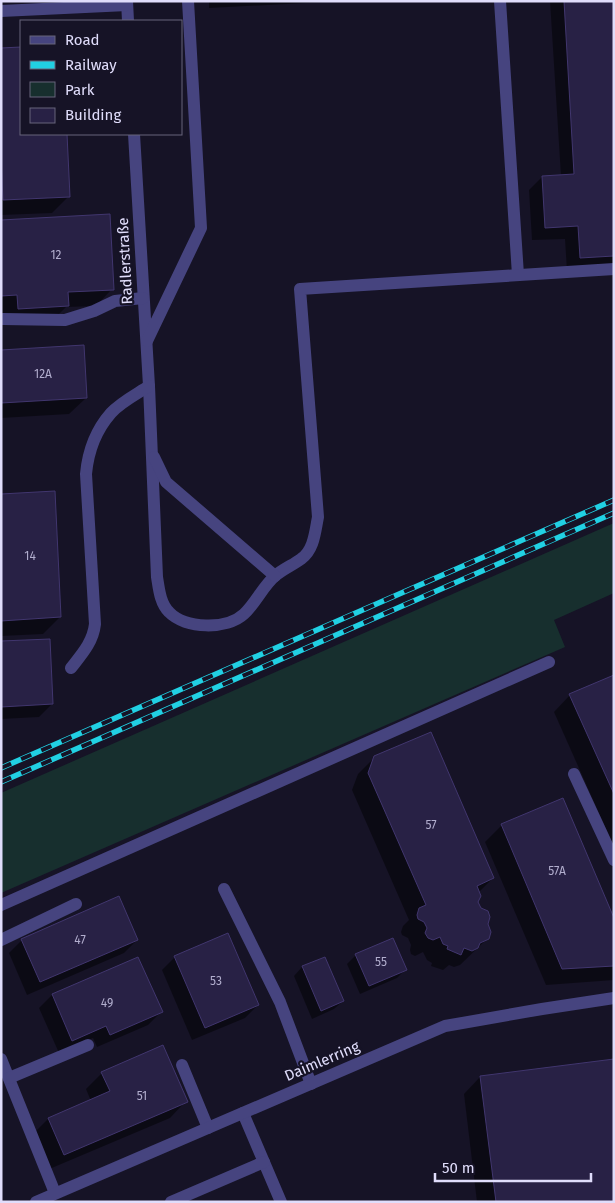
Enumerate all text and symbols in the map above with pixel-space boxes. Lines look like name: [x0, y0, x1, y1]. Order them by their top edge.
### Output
legend: [20, 20, 182, 135]
text: Road: [65, 31, 100, 49]
text: Railway: [65, 56, 117, 74]
text: Park: [65, 81, 95, 99]
text: Building: [65, 106, 121, 124]
street label: Radlerstraße: [114, 217, 136, 305]
house number: 12: [50, 248, 62, 262]
house number: 12A: [34, 367, 52, 381]
house number: 14: [24, 549, 36, 563]
house number: 57: [425, 818, 437, 832]
house number: 57A: [548, 864, 566, 878]
house number: 47: [74, 933, 86, 947]
house number: 55: [375, 955, 387, 969]
house number: 53: [210, 974, 222, 988]
house number: 49: [101, 996, 113, 1010]
street label: Daimlerring: [282, 1037, 362, 1085]
house number: 51: [137, 1089, 147, 1103]
scale bar: [435, 1150, 591, 1182]
text: 50 m: [442, 1159, 475, 1177]

